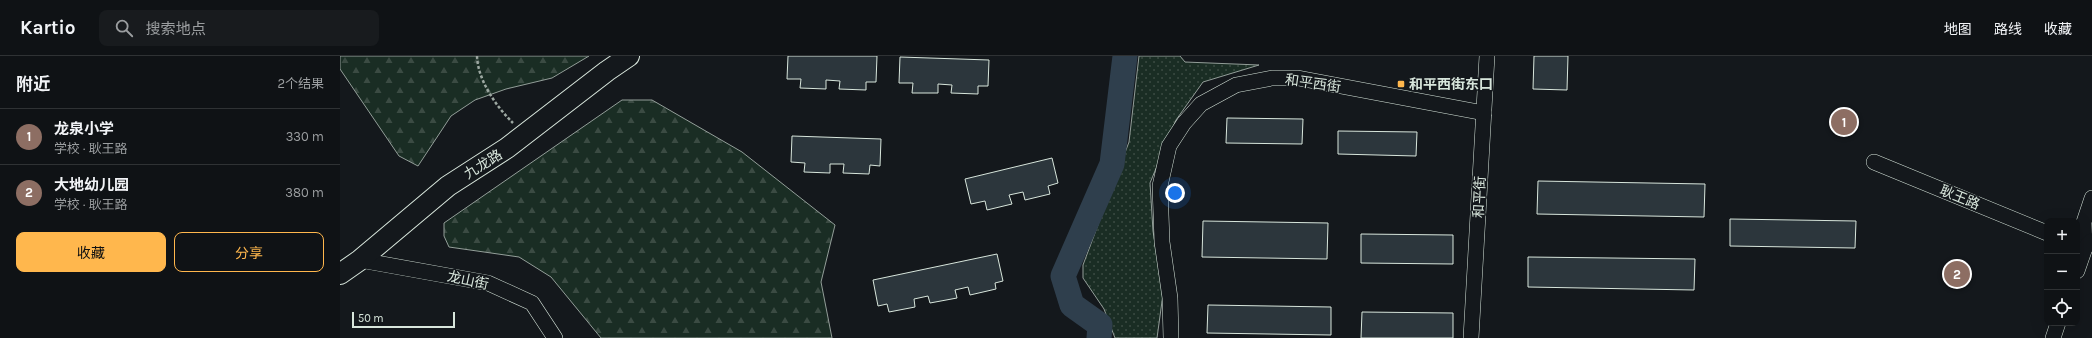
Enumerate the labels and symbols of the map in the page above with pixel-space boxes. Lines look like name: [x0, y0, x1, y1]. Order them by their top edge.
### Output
street label: 和平西街: [1284, 71, 1342, 96]
place label: 和平西街东口: [1409, 76, 1493, 93]
marker: 和平西街东口: [1396, 79, 1406, 89]
pin: 1: [1831, 107, 1857, 137]
street label: 九龙路: [461, 146, 506, 183]
street label: 和平街: [1470, 176, 1489, 218]
street label: 耿王路: [1937, 182, 1982, 213]
your location: [1165, 183, 1185, 203]
pin: 2: [1944, 259, 1970, 289]
street label: 龙山街: [446, 268, 490, 293]
scale bar: [352, 310, 455, 329]

